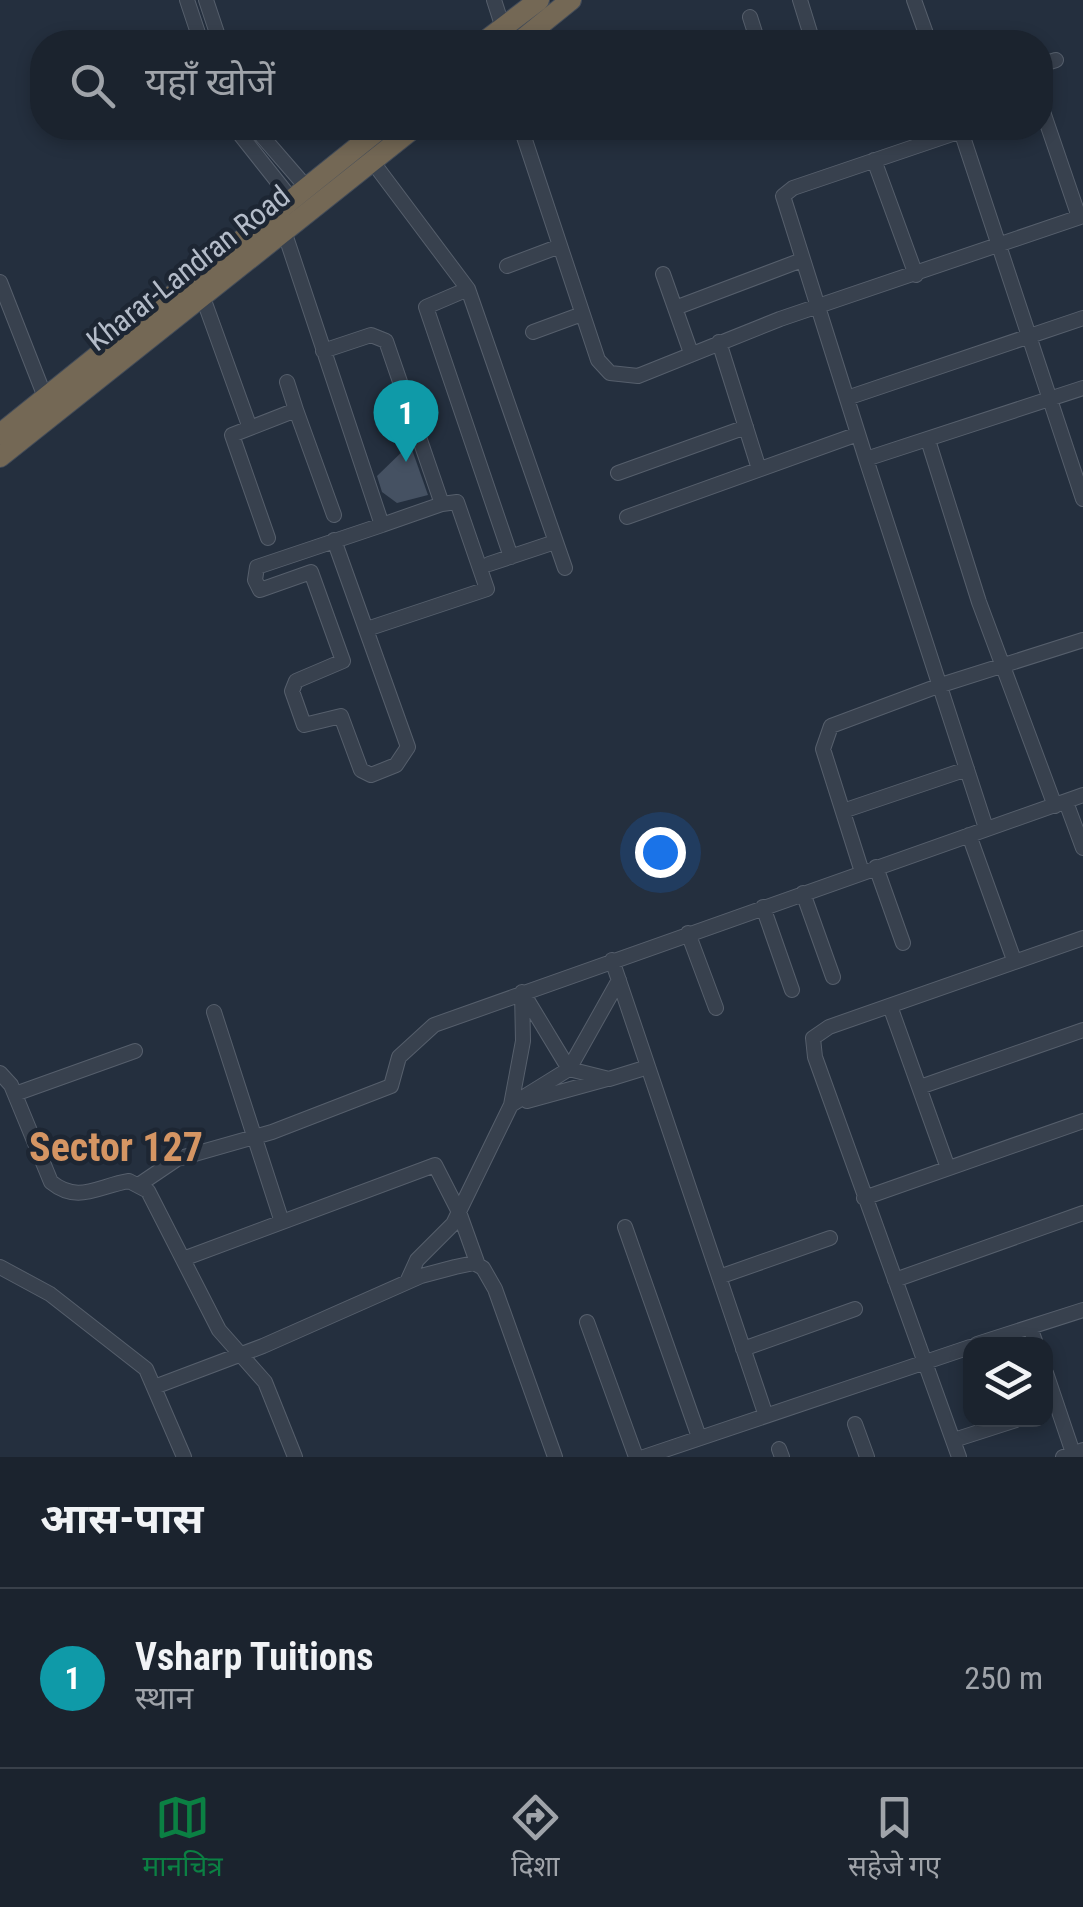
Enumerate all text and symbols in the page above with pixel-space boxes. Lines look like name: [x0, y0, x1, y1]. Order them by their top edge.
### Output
search box: [30, 30, 1053, 140]
icon: search: [65, 58, 120, 113]
text: यहाँ खोजें: [145, 60, 275, 104]
street label: Kharar-Landran Road: [80, 178, 296, 358]
pin: 1: [374, 380, 438, 462]
your location: [635, 827, 686, 878]
district label: Sector 127: [29, 1124, 203, 1171]
map controls: [963, 1337, 1053, 1427]
button: layers: [963, 1337, 1053, 1427]
text: आस-पास: [40, 1494, 203, 1543]
text: Vsharp Tuitions: [135, 1635, 374, 1679]
text: 1: [64, 1659, 81, 1697]
text: 250 m: [964, 1659, 1043, 1697]
text: स्थान: [135, 1679, 193, 1717]
tab: मानचित्र: [143, 1790, 223, 1887]
tab: दिशा: [508, 1790, 563, 1887]
tab: सहेजे गए: [848, 1790, 940, 1887]

